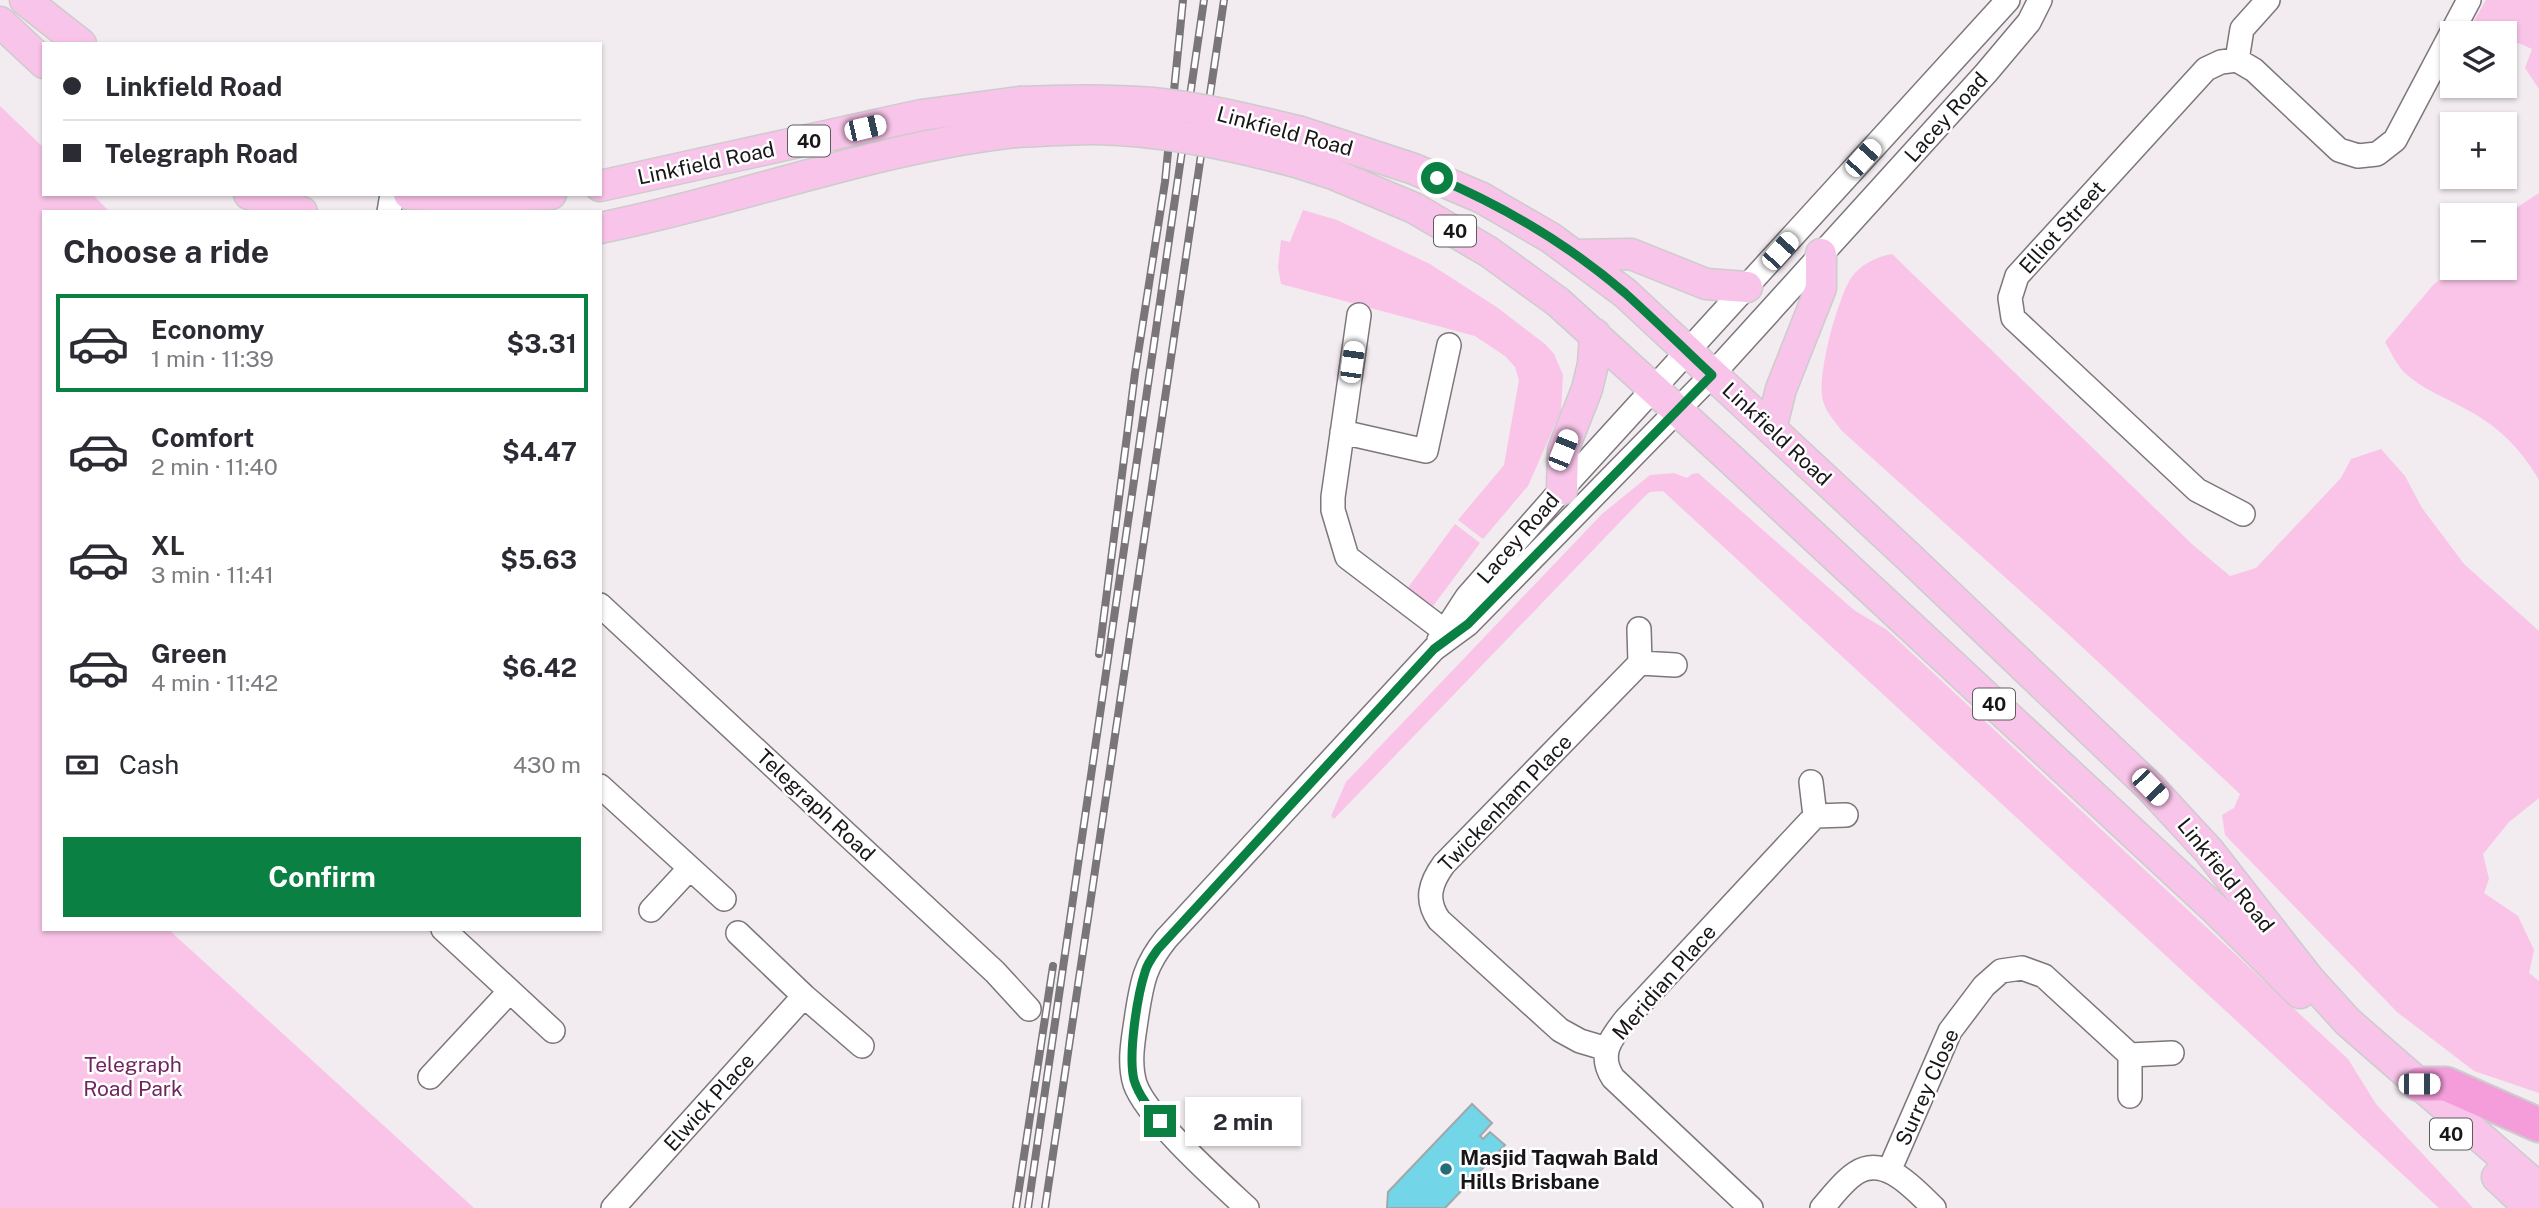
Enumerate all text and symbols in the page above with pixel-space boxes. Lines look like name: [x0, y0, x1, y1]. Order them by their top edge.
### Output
map controls: [2440, 21, 2517, 280]
button: layers: [2440, 21, 2517, 98]
street label: Lacey Road: [1899, 67, 1993, 167]
text: Linkfield Road: [105, 71, 282, 102]
street label: Linkfield Road: [1214, 101, 1356, 161]
button: +: [2440, 112, 2517, 189]
car: [843, 113, 888, 143]
road number: 40: [788, 125, 830, 156]
car: [1842, 135, 1885, 181]
street label: Linkfield Road: [635, 136, 777, 190]
text: Telegraph Road: [105, 138, 298, 169]
route start: [1421, 162, 1453, 194]
street label: Elliot Street: [2014, 175, 2110, 279]
button: −: [2440, 203, 2517, 280]
road number: 40: [1434, 216, 1476, 246]
car: [1759, 228, 1802, 274]
text: Choose a ride: [63, 233, 269, 270]
icon: car: [67, 312, 130, 375]
text: Economy: [151, 314, 264, 345]
text: $3.31: [507, 328, 577, 359]
car: [1339, 340, 1366, 384]
text: 1 min · 11:39: [151, 345, 274, 372]
street label: Linkfield Road: [1717, 377, 1837, 491]
icon: car: [67, 420, 130, 483]
text: Comfort: [151, 422, 254, 453]
car: [1546, 427, 1581, 473]
text: $4.47: [502, 436, 577, 467]
text: 2 min · 11:40: [151, 453, 278, 480]
street label: Lacey Road: [1472, 487, 1564, 589]
icon: car: [67, 528, 130, 591]
text: XL: [151, 530, 185, 561]
text: $5.63: [500, 544, 577, 575]
text: 3 min · 11:41: [151, 561, 274, 588]
icon: car: [67, 636, 130, 699]
text: Green: [151, 638, 227, 669]
text: $6.42: [502, 652, 577, 683]
text: 4 min · 11:42: [151, 669, 278, 696]
road number: 40: [1973, 688, 2015, 720]
street label: Twickenham Place: [1433, 729, 1577, 877]
street label: Telegraph Road: [752, 744, 880, 866]
icon: cash: [63, 746, 101, 784]
text: Cash: [119, 749, 179, 780]
text: 430 m: [513, 751, 581, 778]
car: [2128, 765, 2173, 809]
street label: Linkfield Road: [2172, 813, 2280, 937]
button: Confirm: [63, 837, 581, 917]
street label: Meridian Place: [1607, 919, 1721, 1045]
street label: Surrey Close: [1890, 1025, 1964, 1149]
street label: Elwick Place: [659, 1048, 759, 1156]
park label: Telegraph Road Park: [83, 1052, 183, 1101]
car: [2399, 1074, 2441, 1095]
callout: 2 min: [1184, 1096, 1300, 1146]
route end: [1144, 1105, 1176, 1137]
text: 2 min: [1213, 1108, 1273, 1135]
road number: 40: [2430, 1118, 2472, 1150]
place label: Masjid Taqwah Bald Hills Brisbane: [1460, 1145, 1658, 1194]
marker: Masjid Taqwah Bald Hills Brisbane: [1438, 1161, 1454, 1177]

